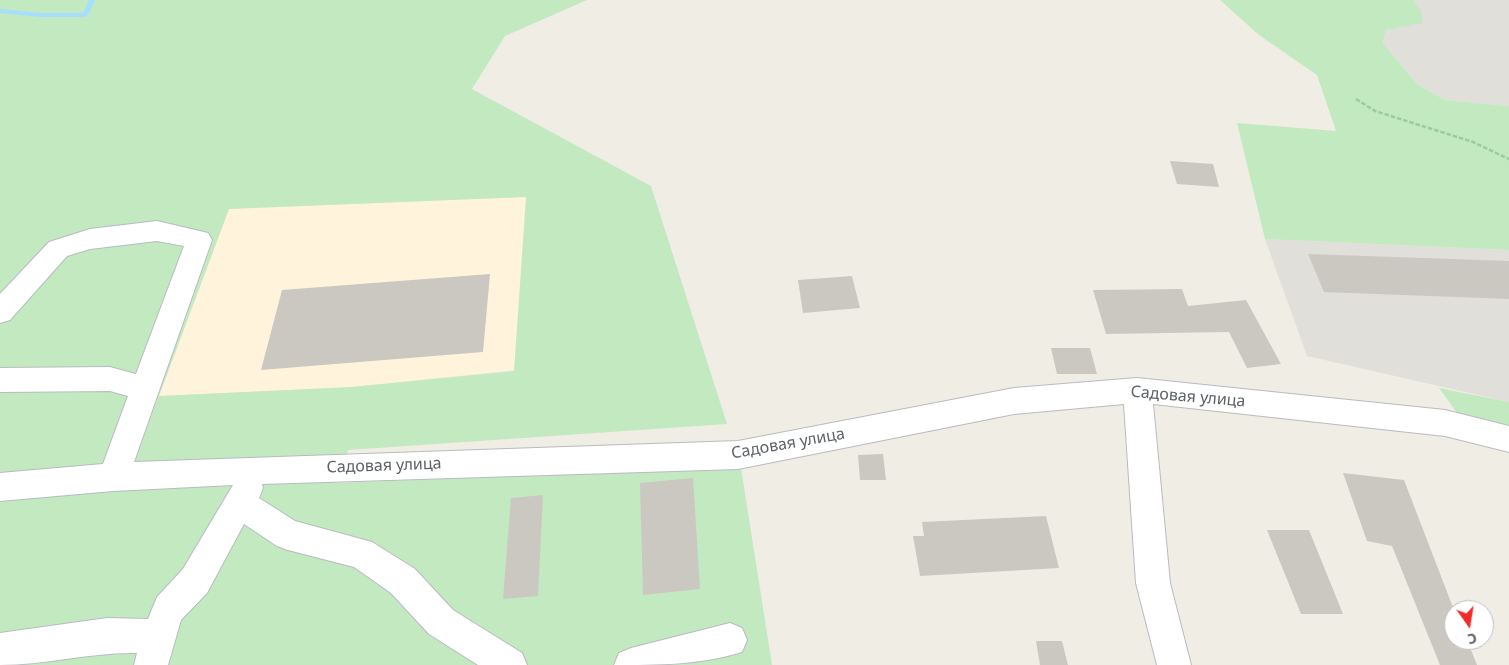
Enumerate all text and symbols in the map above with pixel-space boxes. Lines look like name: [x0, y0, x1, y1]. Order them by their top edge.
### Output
street label: Садовая улица: [1130, 382, 1246, 412]
street label: Садовая улица: [730, 425, 846, 463]
street label: Садовая улица: [326, 454, 442, 478]
north arrow: [1444, 600, 1494, 650]
text: С: [1466, 629, 1479, 649]

